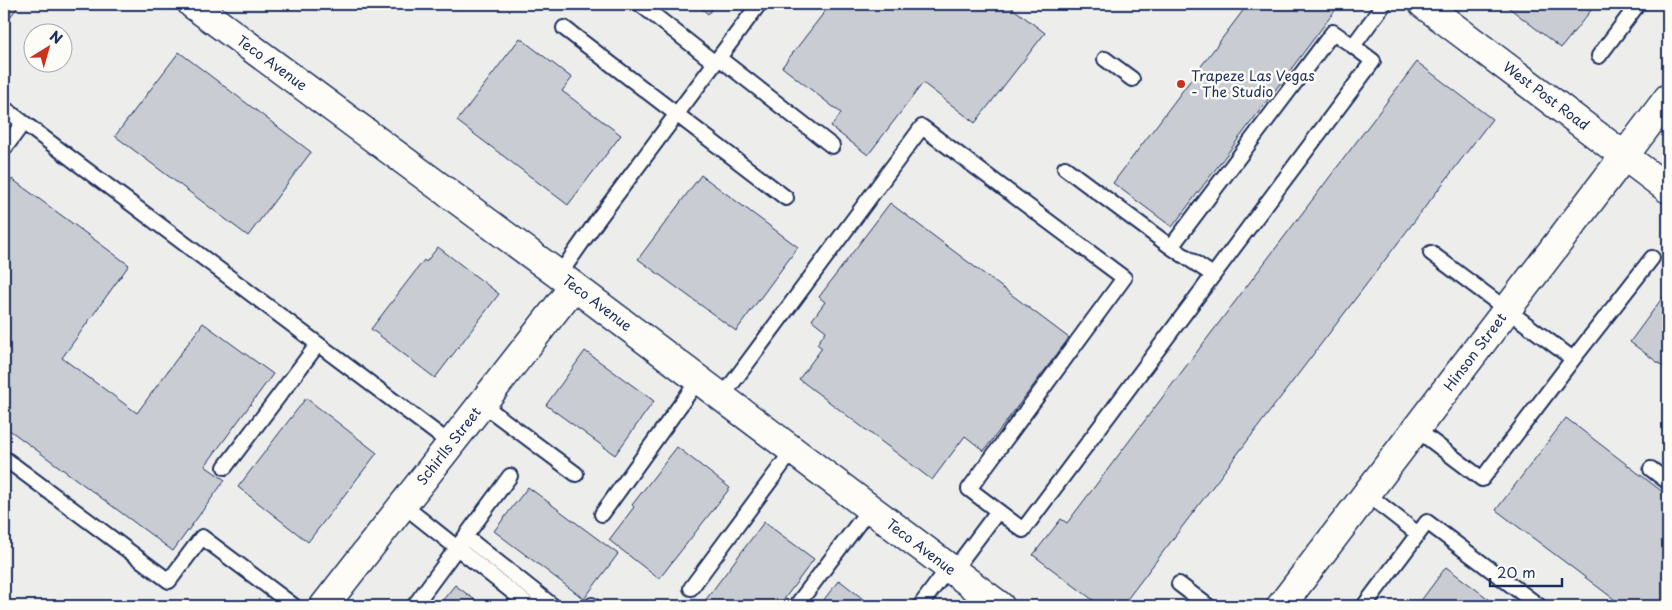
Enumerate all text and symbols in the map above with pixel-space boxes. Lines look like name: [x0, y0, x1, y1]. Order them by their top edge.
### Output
north arrow: [22, 22, 72, 72]
text: N: [45, 25, 67, 49]
street label: Teco Avenue: [233, 30, 312, 95]
street label: West Post Road: [1499, 56, 1594, 135]
place label: Trapeze Las Vegas - The Studio: [1191, 65, 1315, 102]
marker: Trapeze Las Vegas - The Studio: [1175, 78, 1187, 90]
street label: Teco Avenue: [558, 269, 637, 336]
street label: Hinson Street: [1438, 308, 1511, 395]
street label: Schirlls Street: [411, 402, 486, 489]
street label: Teco Avenue: [882, 513, 961, 580]
scale bar: [1490, 555, 1562, 587]
text: 20 m: [1497, 560, 1536, 583]

